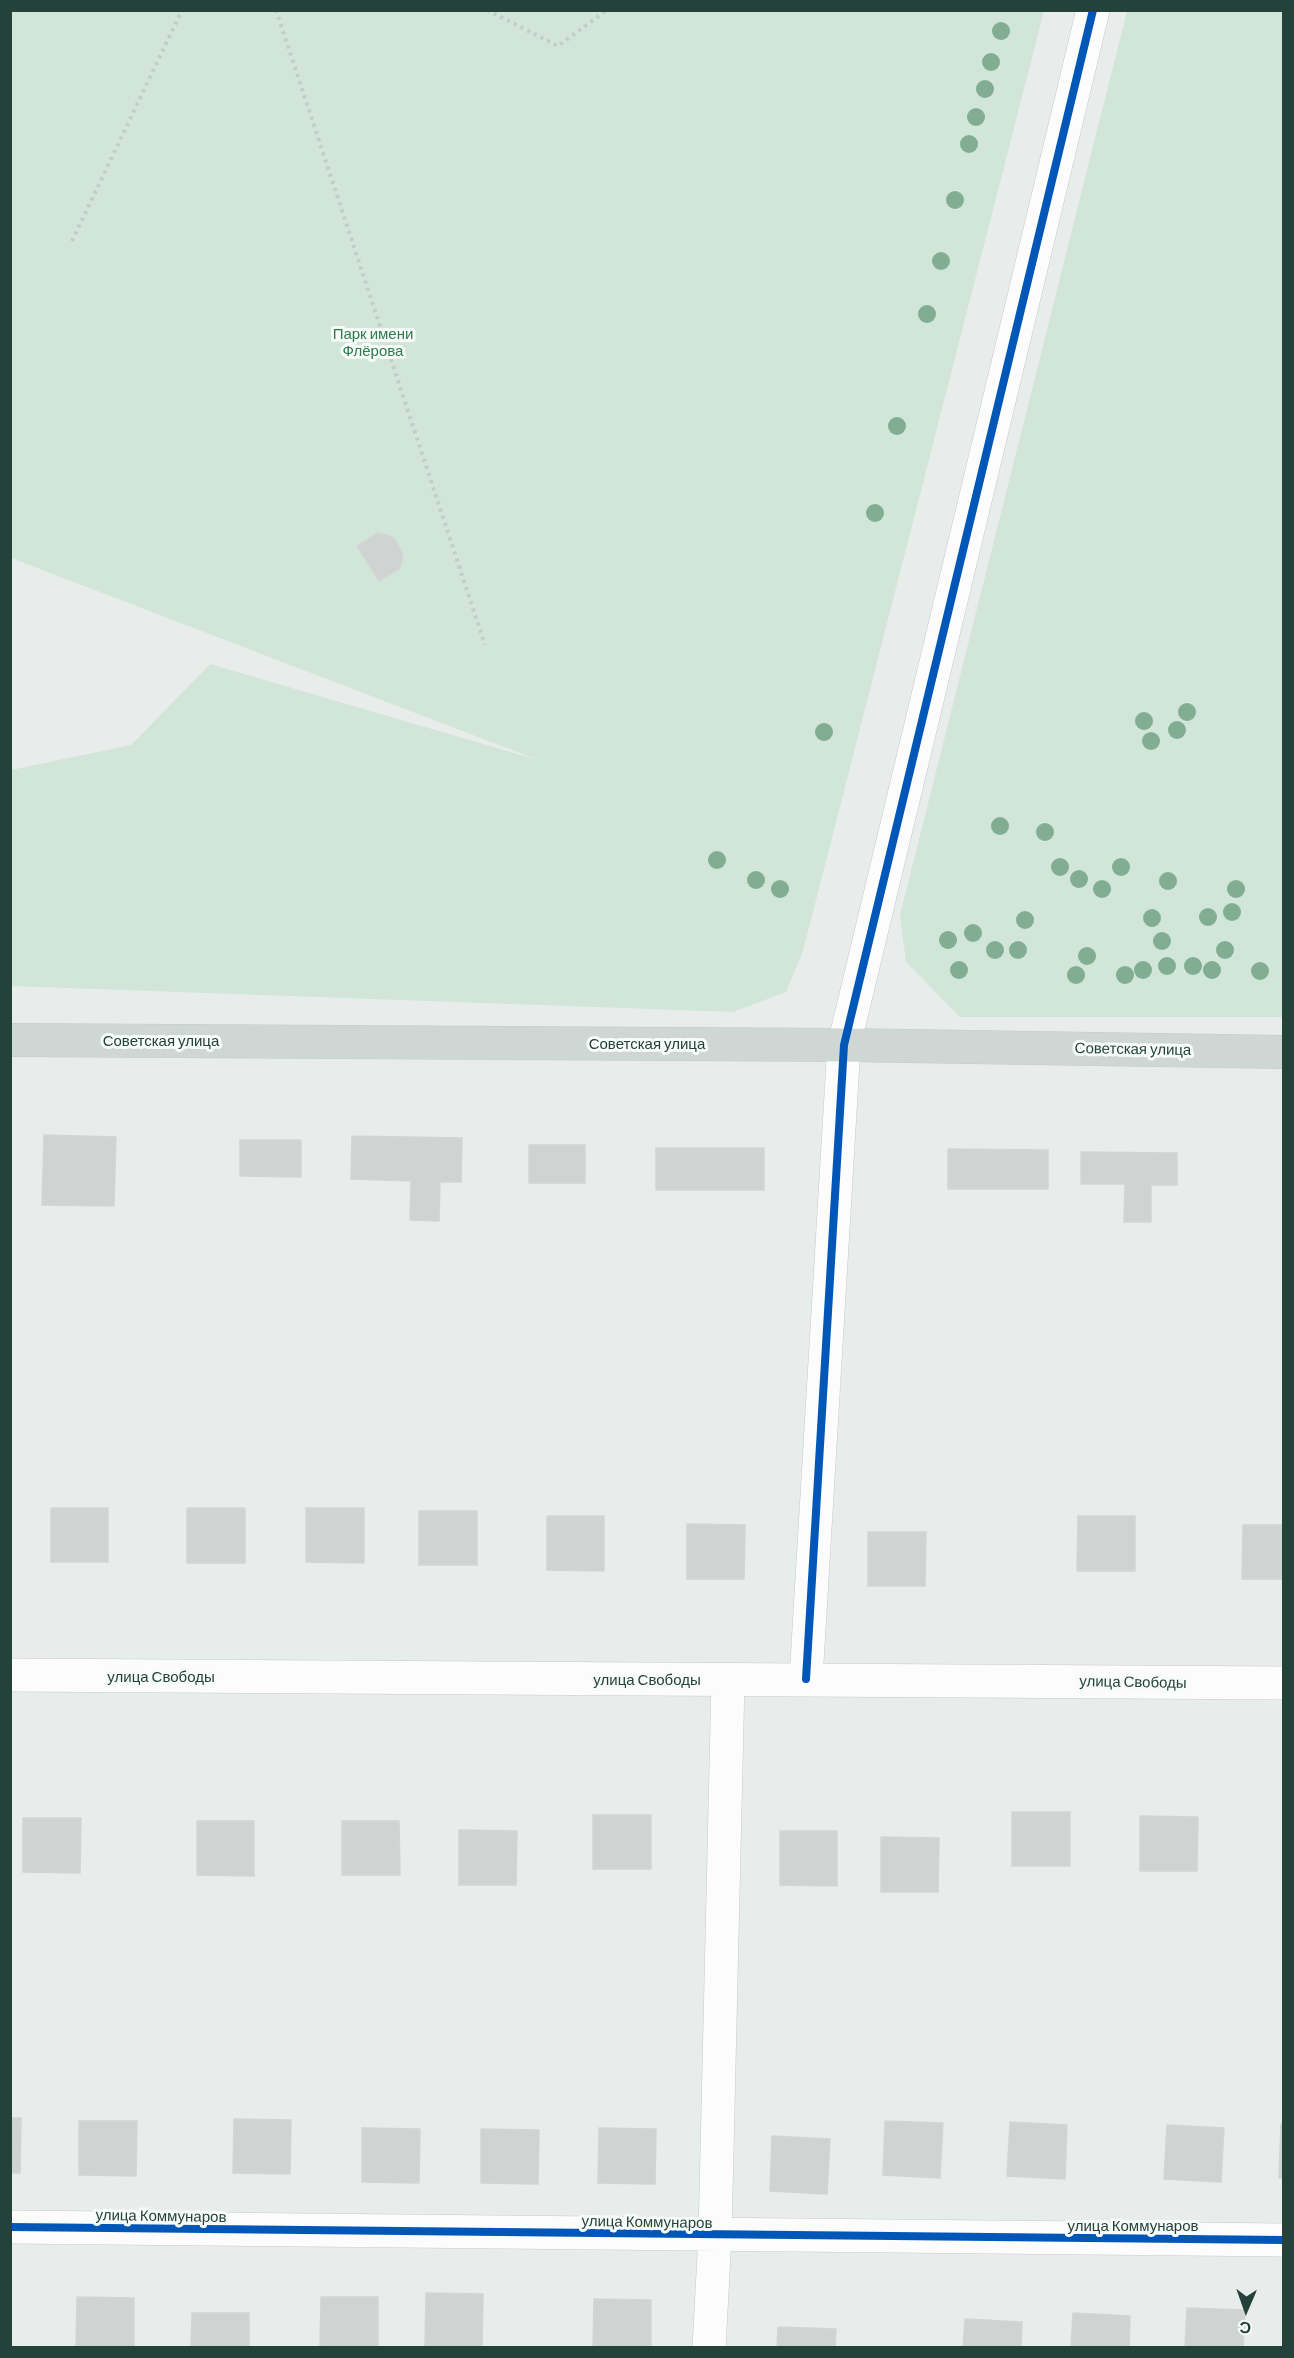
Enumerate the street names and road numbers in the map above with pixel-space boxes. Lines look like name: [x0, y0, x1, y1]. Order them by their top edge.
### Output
street label: Советская улица: [103, 1032, 219, 1050]
street label: Советская улица: [589, 1035, 705, 1053]
street label: Советская улица: [1075, 1039, 1191, 1059]
street label: улица Свободы: [107, 1668, 215, 1686]
street label: улица Свободы: [593, 1671, 701, 1689]
street label: улица Свободы: [1079, 1672, 1187, 1692]
street label: улица Коммунаров: [95, 2206, 227, 2226]
street label: улица Коммунаров: [581, 2212, 713, 2232]
street label: улица Коммунаров: [1068, 2217, 1198, 2235]

